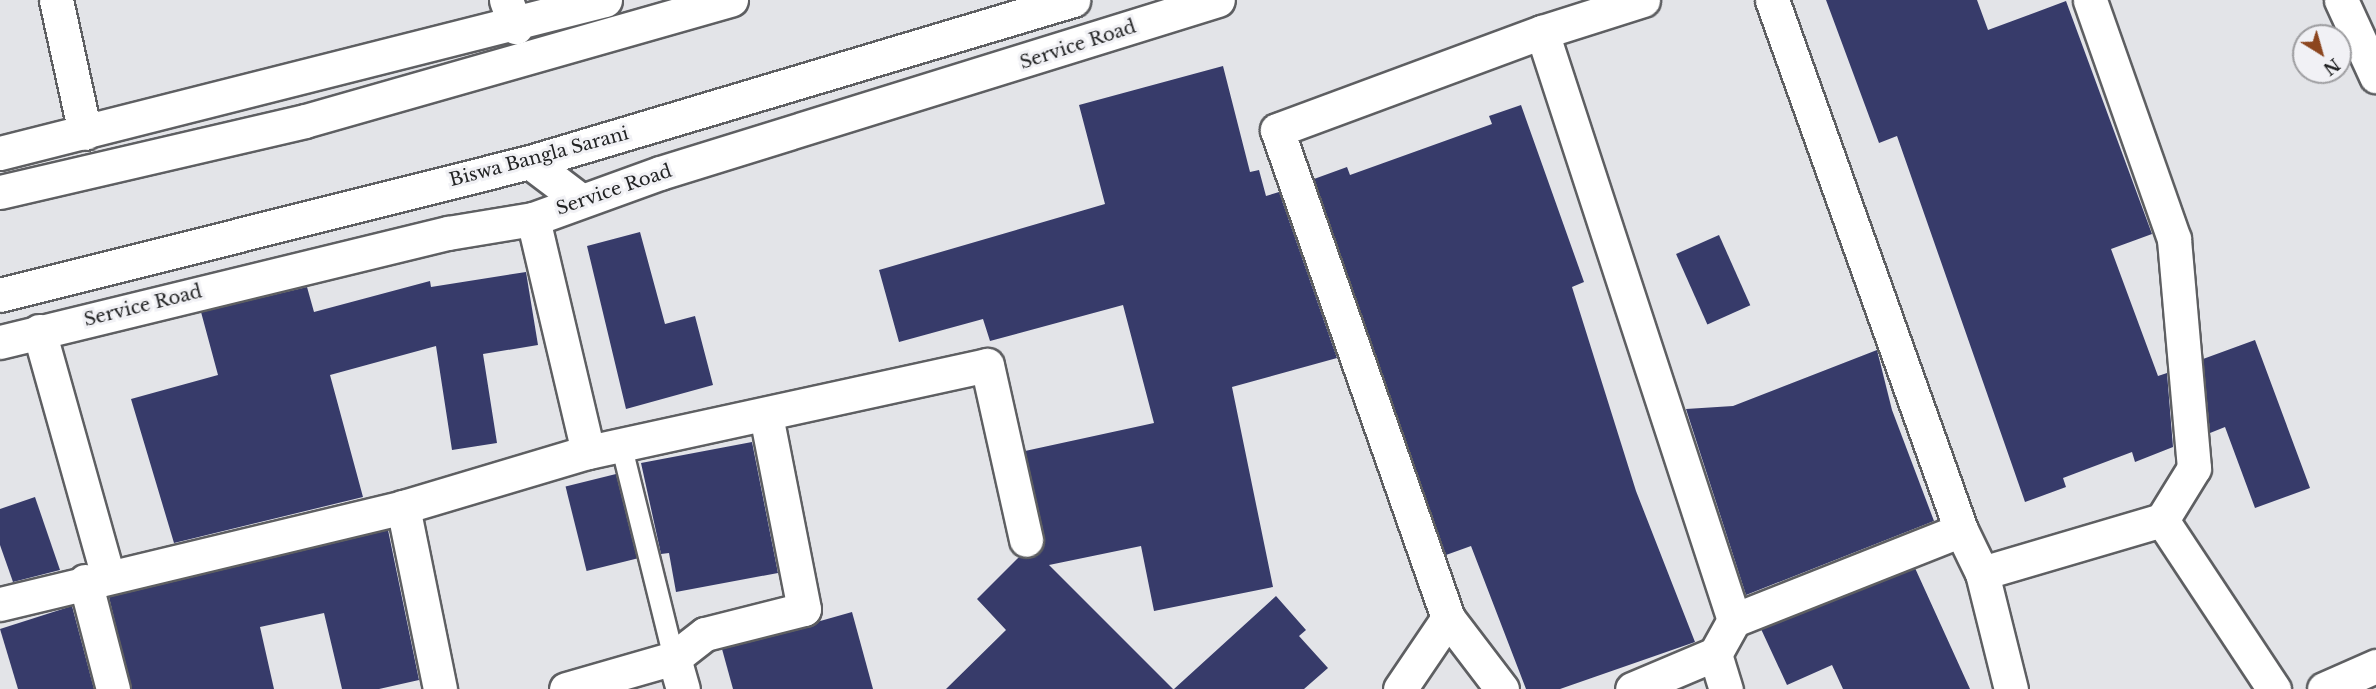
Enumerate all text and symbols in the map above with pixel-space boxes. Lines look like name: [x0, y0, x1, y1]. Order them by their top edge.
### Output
street label: Service Road: [1017, 16, 1139, 74]
north arrow: [2292, 24, 2352, 84]
text: N: [2320, 54, 2344, 79]
street label: Biswa Bangla Sarani: [447, 123, 631, 191]
street label: Service Road: [553, 160, 675, 220]
street label: Service Road: [82, 281, 204, 331]

